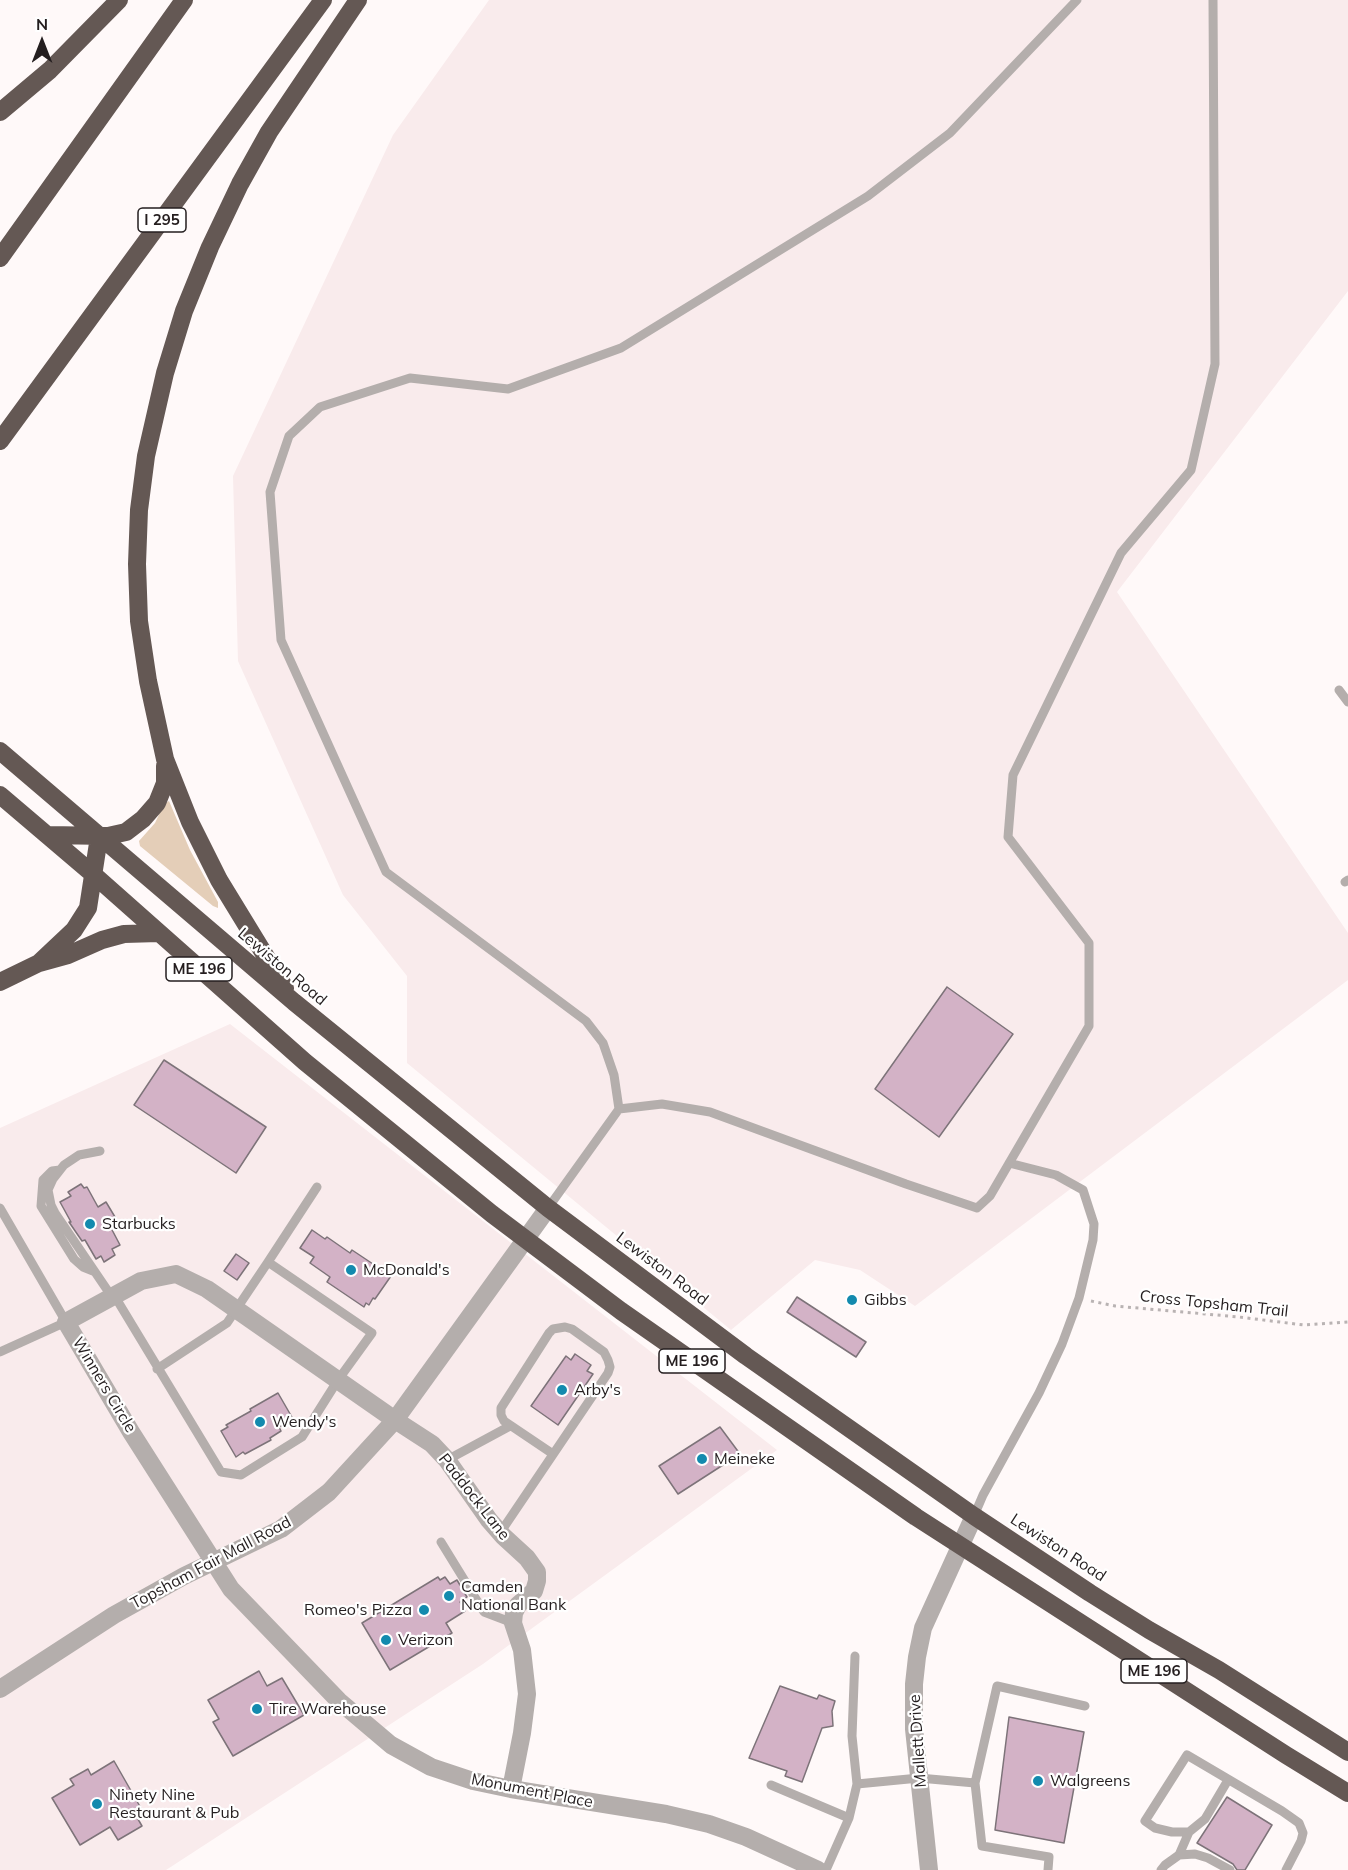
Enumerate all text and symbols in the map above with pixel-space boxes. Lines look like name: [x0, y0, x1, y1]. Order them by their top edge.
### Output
north arrow: [12, 12, 72, 72]
text: N: [36, 14, 48, 34]
road number: I 295: [138, 208, 186, 232]
street label: Lewiston Road: [234, 924, 330, 1010]
road number: ME 196: [166, 957, 232, 981]
place label: Starbucks: [102, 1214, 176, 1234]
marker: Starbucks: [83, 1217, 97, 1231]
street label: Lewiston Road: [612, 1228, 712, 1310]
place label: McDonald's: [363, 1260, 450, 1280]
marker: McDonald's: [344, 1263, 358, 1277]
street label: Cross Topsham Trail: [1139, 1287, 1289, 1321]
place label: Gibbs: [864, 1290, 907, 1310]
marker: Gibbs: [845, 1293, 859, 1307]
street label: Winners Circle: [68, 1334, 140, 1436]
road number: ME 196: [659, 1349, 725, 1373]
place label: Arby's: [574, 1380, 621, 1400]
marker: Arby's: [555, 1383, 569, 1397]
place label: Wendy's: [272, 1412, 336, 1432]
marker: Wendy's: [253, 1415, 267, 1429]
place label: Meineke: [714, 1449, 775, 1469]
street label: Paddock Lane: [434, 1450, 514, 1544]
marker: Meineke: [695, 1452, 709, 1466]
street label: Lewiston Road: [1007, 1510, 1109, 1586]
street label: Topsham Fair Mall Road: [128, 1513, 294, 1613]
place label: Camden National Bank: [461, 1577, 566, 1615]
marker: Camden National Bank: [442, 1589, 456, 1603]
place label: Romeo's Pizza: [304, 1600, 412, 1620]
marker: Romeo's Pizza: [417, 1603, 431, 1617]
place label: Verizon: [398, 1630, 453, 1650]
marker: Verizon: [379, 1633, 393, 1647]
road number: ME 196: [1121, 1659, 1187, 1683]
street label: Mallett Drive: [905, 1694, 931, 1788]
place label: Tire Warehouse: [269, 1699, 386, 1719]
marker: Tire Warehouse: [250, 1702, 264, 1716]
street label: Monument Place: [469, 1770, 595, 1812]
place label: Walgreens: [1050, 1771, 1130, 1791]
marker: Walgreens: [1031, 1774, 1045, 1788]
place label: Ninety Nine Restaurant & Pub: [109, 1785, 239, 1823]
marker: Ninety Nine Restaurant & Pub: [90, 1797, 104, 1811]

